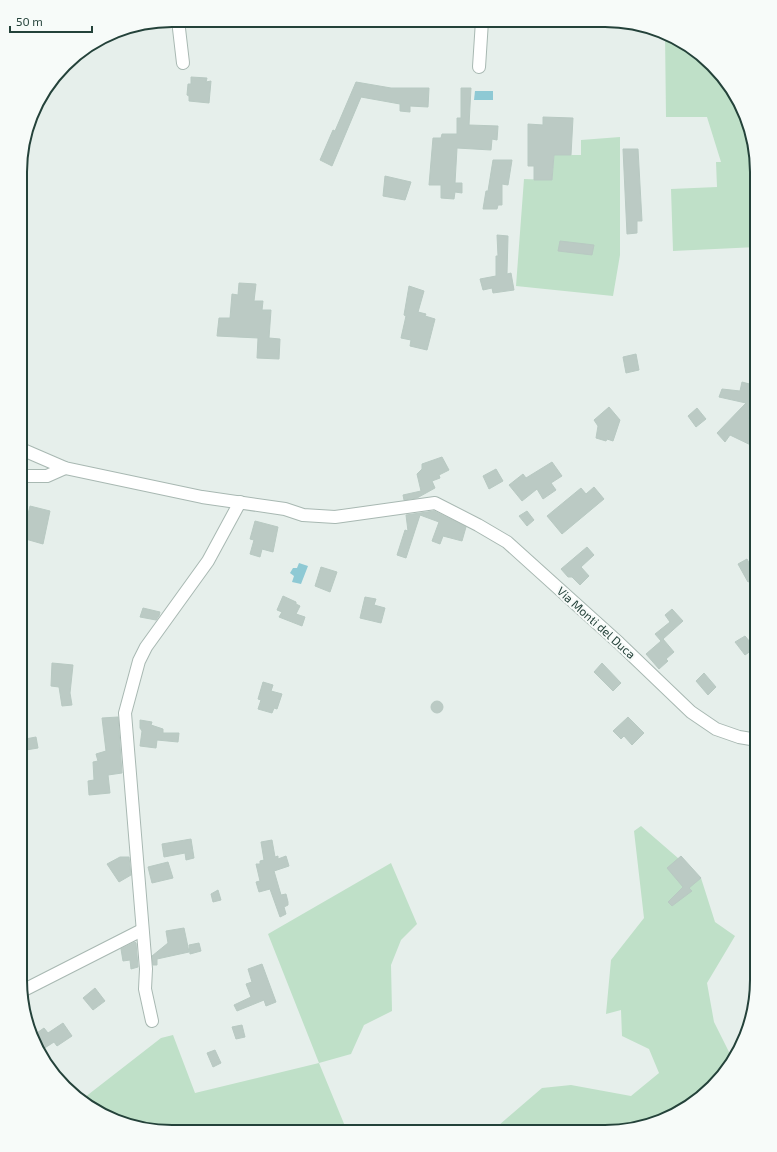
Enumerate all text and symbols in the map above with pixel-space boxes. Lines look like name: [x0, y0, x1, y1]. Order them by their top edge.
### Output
scale bar: [10, 8, 92, 34]
text: 50 m: [16, 14, 43, 28]
street label: Via Monti del Duca: [555, 583, 639, 661]

